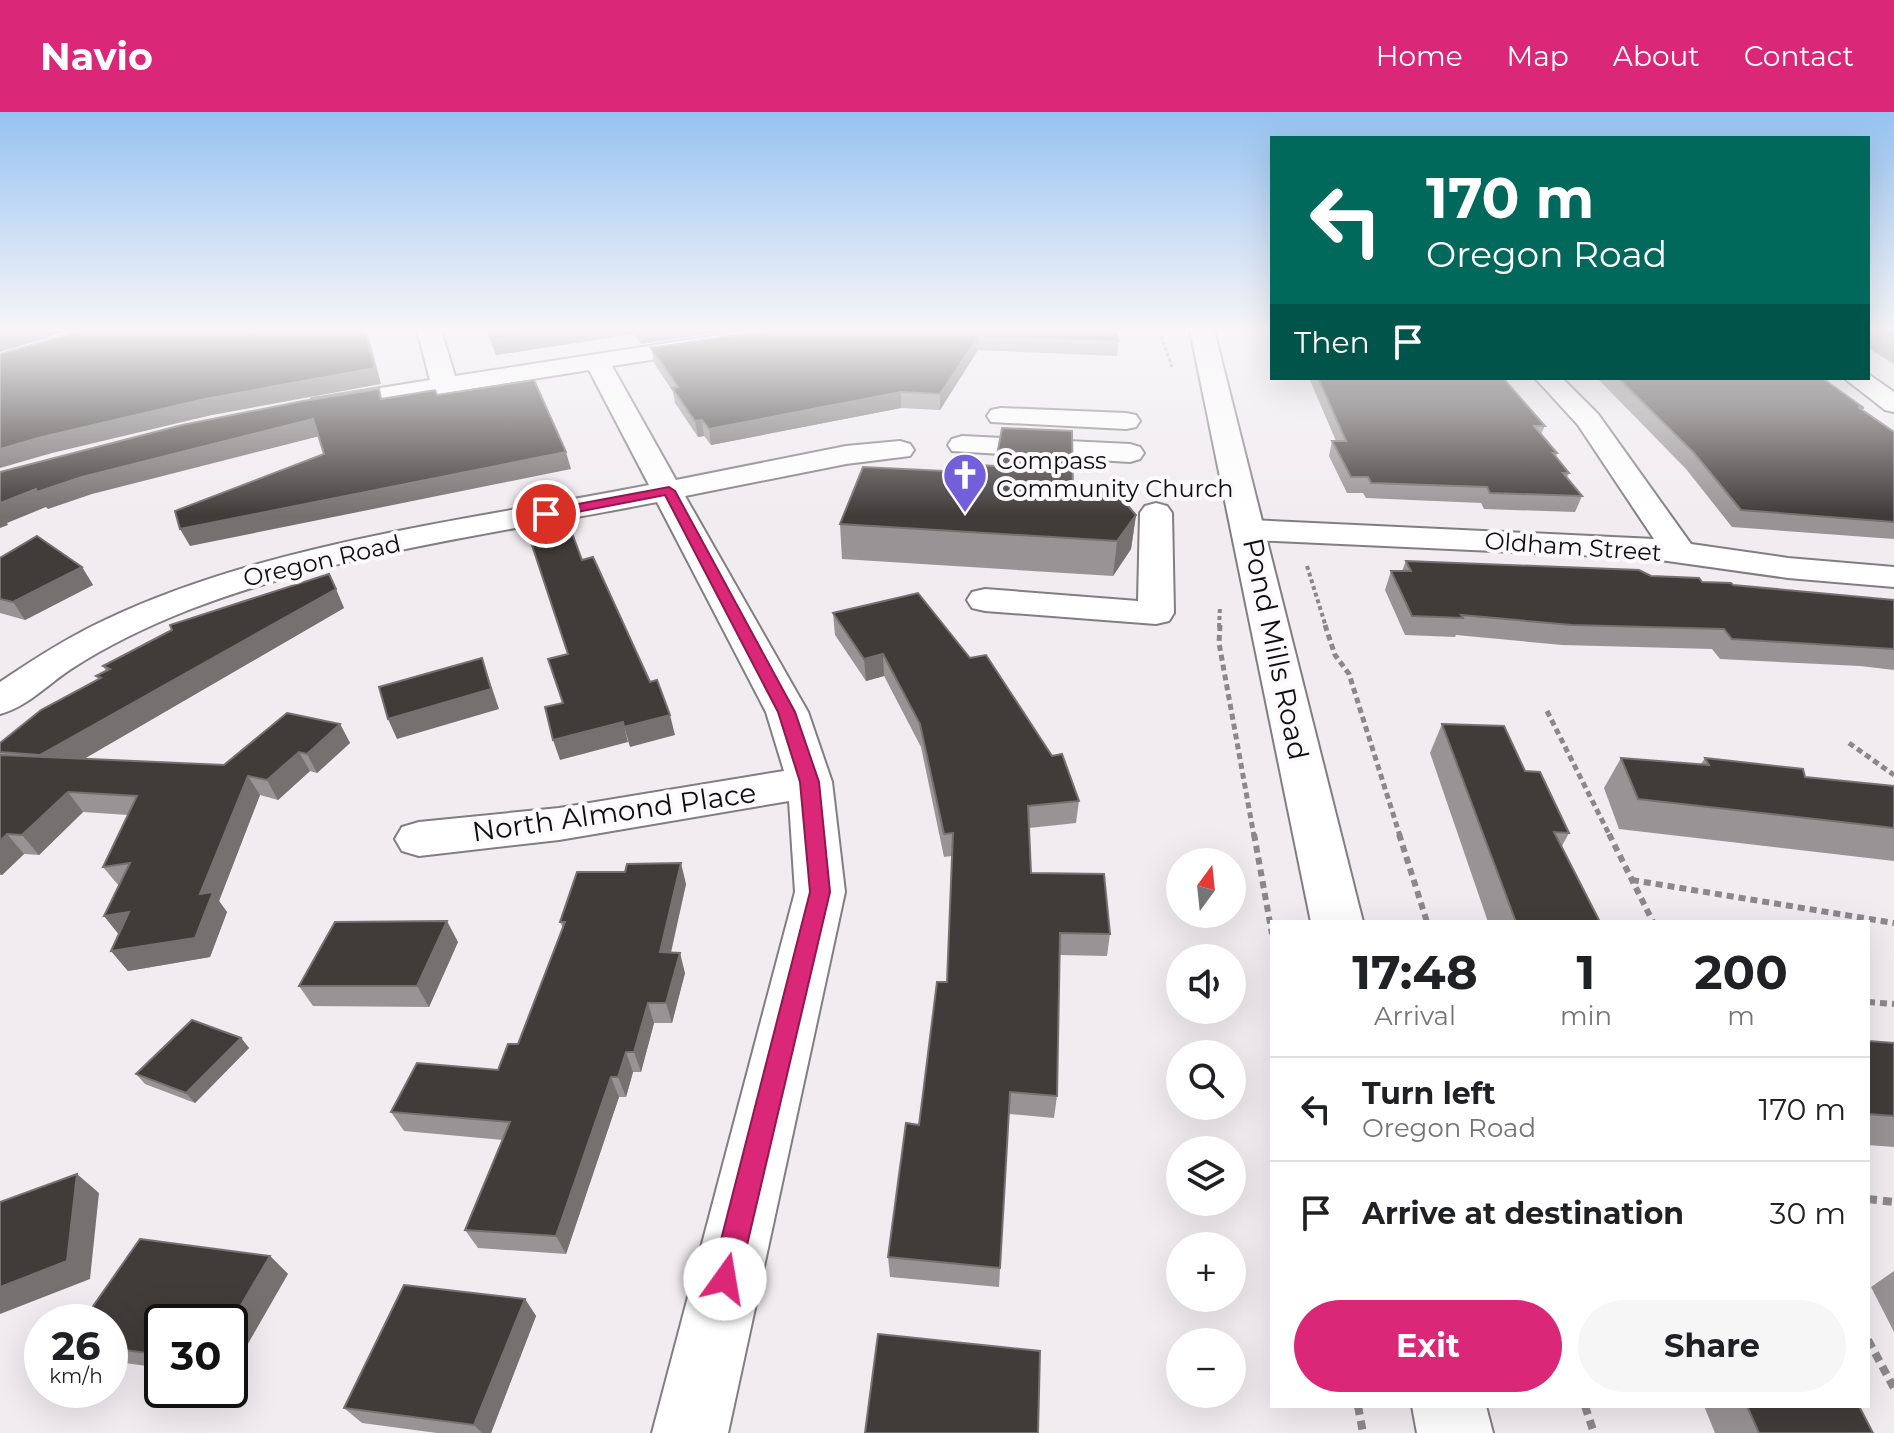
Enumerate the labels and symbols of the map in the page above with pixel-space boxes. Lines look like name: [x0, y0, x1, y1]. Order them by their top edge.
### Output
place label: Compass Community Church: [996, 446, 1233, 503]
church icon: Compass Community Church: [941, 451, 989, 514]
pin: [512, 480, 580, 548]
street label: Oldham Street: [1483, 526, 1663, 567]
street label: Oregon Road: [240, 528, 403, 593]
street label: Pond Mills Road: [1236, 535, 1316, 763]
street label: North Almond Place: [470, 775, 758, 849]
north arrow: [1166, 848, 1246, 928]
position arrow: [683, 1237, 767, 1321]
speed limit sign: 30: [144, 1304, 248, 1408]

